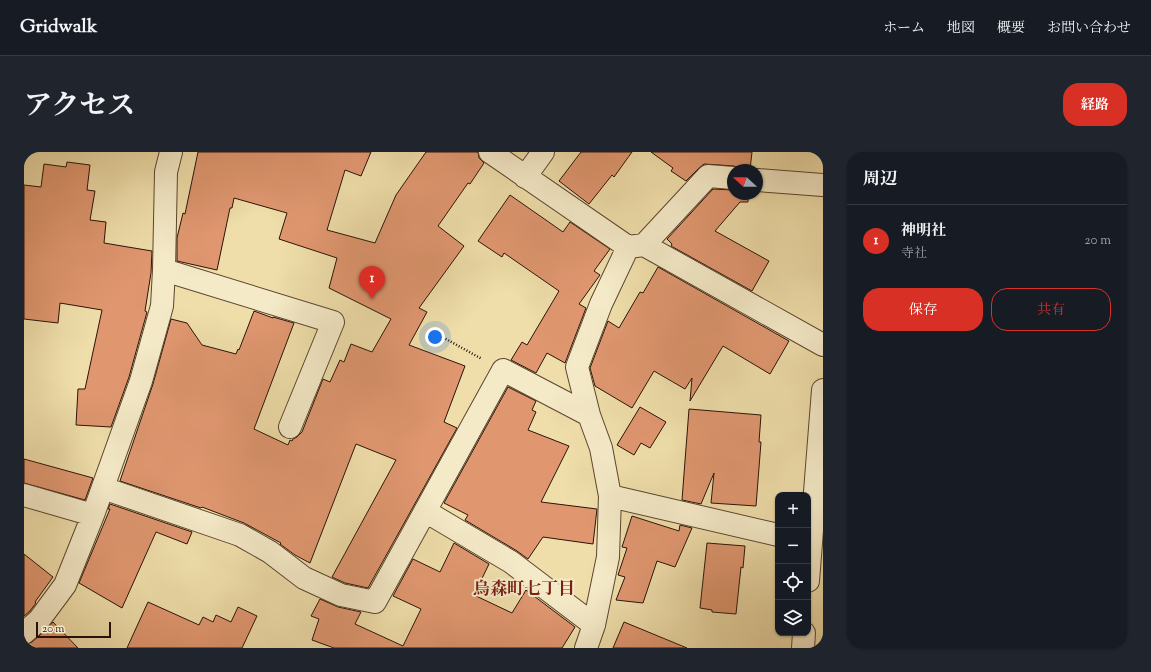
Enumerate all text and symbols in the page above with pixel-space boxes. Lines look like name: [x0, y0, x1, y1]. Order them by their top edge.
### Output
text: Gridwalk: [20, 14, 97, 41]
text: ホーム: [883, 19, 925, 39]
text: 地図: [947, 19, 975, 39]
text: 概要: [997, 19, 1025, 39]
text: お問い合わせ: [1047, 19, 1131, 39]
button: 経路: [1063, 83, 1127, 126]
text: アクセス: [24, 87, 135, 127]
north arrow: [727, 164, 763, 200]
text: 周辺: [863, 168, 897, 192]
text: 神明社: [901, 221, 946, 242]
text: 1: [874, 232, 878, 250]
text: 20 m: [1085, 232, 1111, 250]
text: 寺社: [901, 245, 927, 263]
pin: 1: [359, 266, 385, 299]
button: 保存: [863, 288, 983, 331]
button: 共有: [991, 288, 1111, 331]
your location: [425, 327, 445, 347]
map controls: [775, 492, 811, 636]
button: +: [775, 492, 811, 528]
button: −: [775, 528, 811, 564]
button: locate: [775, 564, 811, 600]
district label: 烏森町七丁目: [473, 578, 575, 602]
button: layers: [775, 600, 811, 636]
scale bar: [36, 620, 111, 639]
text: 20 m: [42, 621, 64, 637]

